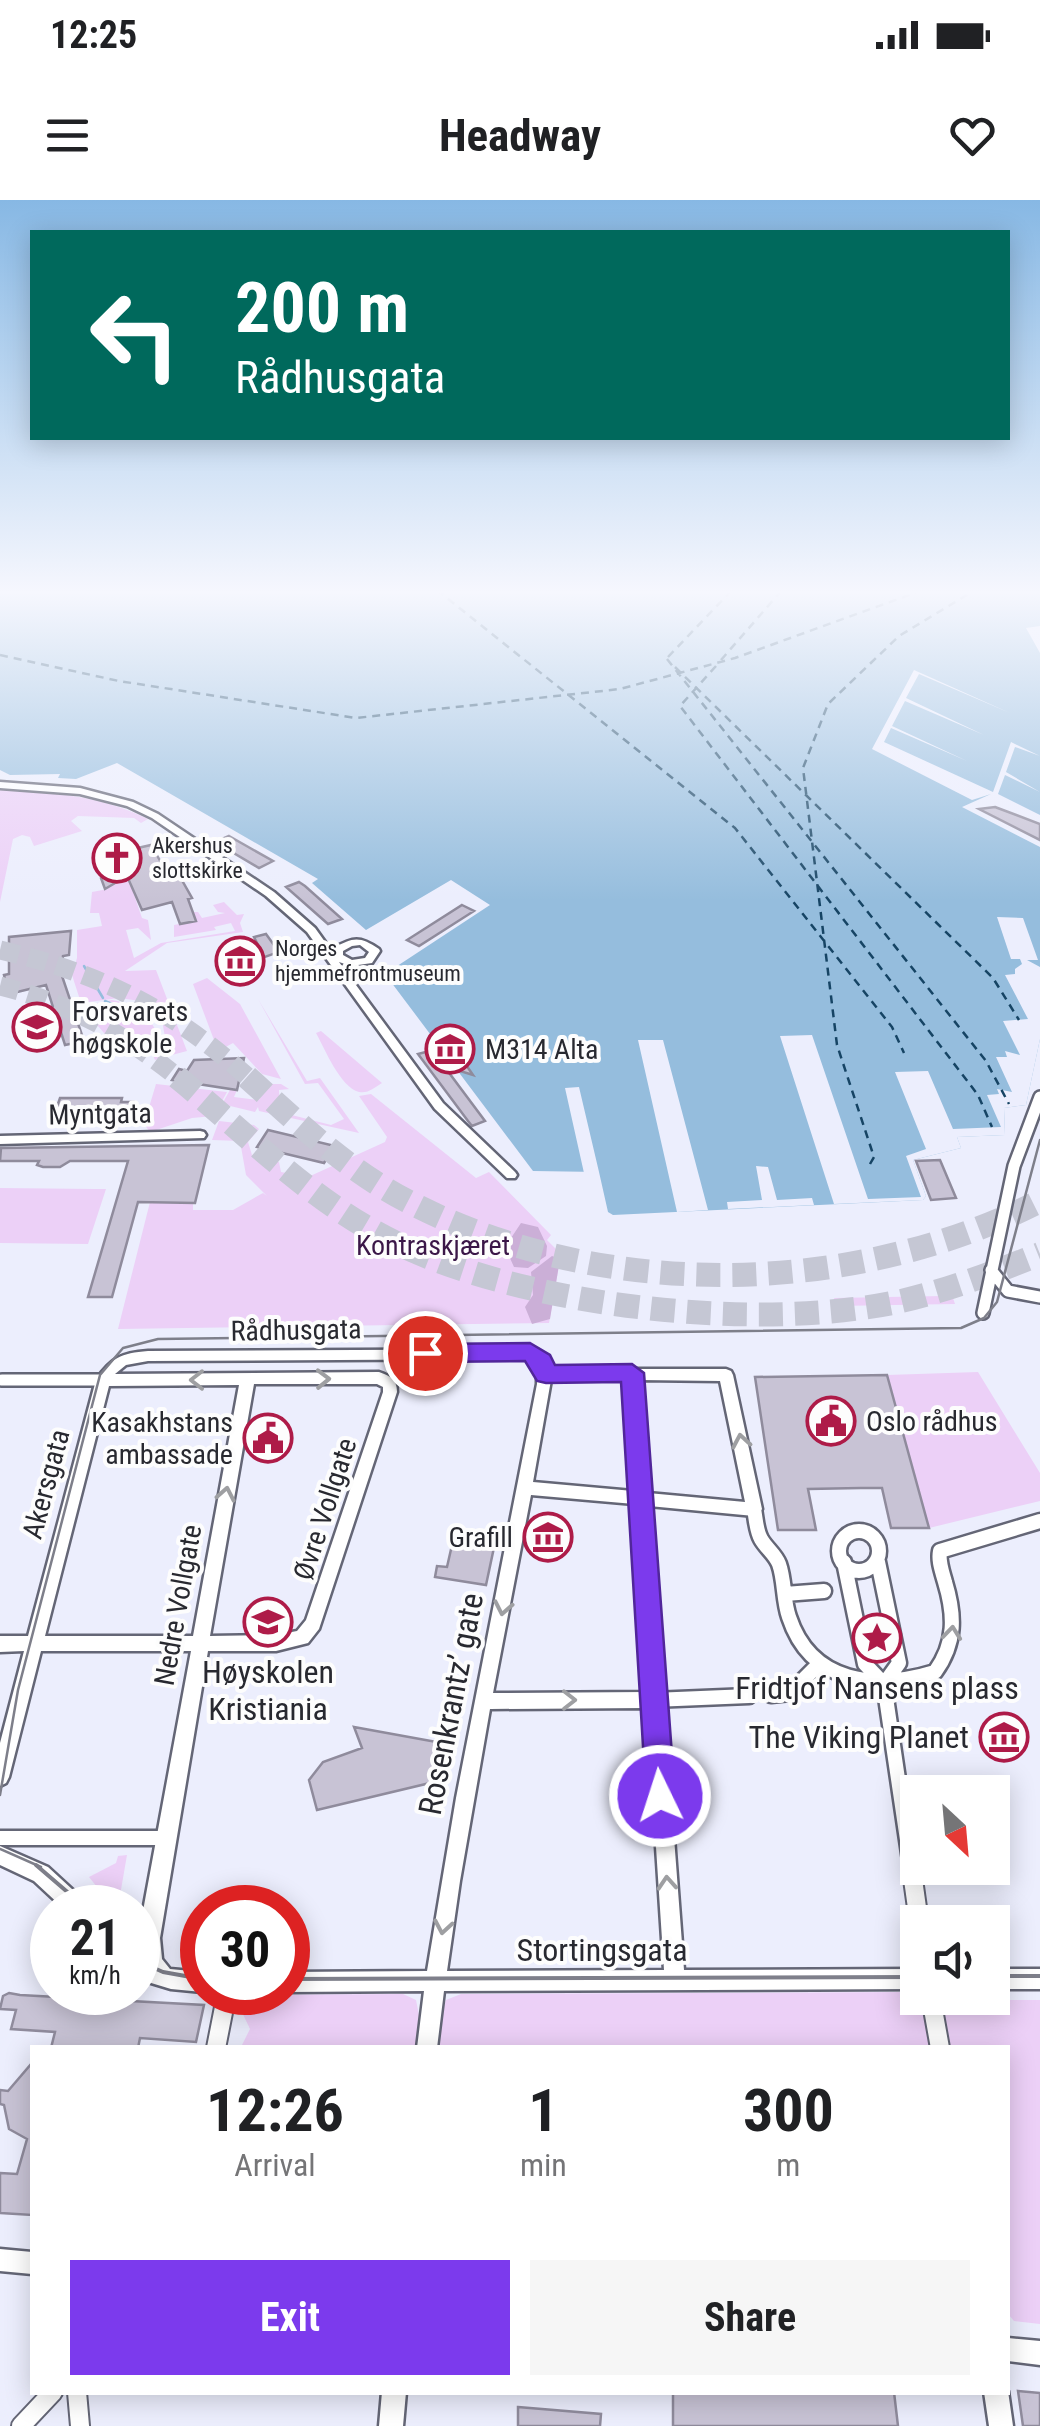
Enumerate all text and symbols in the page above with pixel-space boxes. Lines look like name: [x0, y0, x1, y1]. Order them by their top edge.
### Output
text: 12:25: [50, 13, 137, 57]
icon: menu: [40, 108, 95, 163]
icon: heart: [945, 108, 1000, 163]
text: Headway: [439, 109, 601, 162]
text: 200 m: [235, 267, 409, 349]
icon: left: [70, 270, 200, 400]
text: Rådhusgata: [235, 351, 445, 404]
church icon: Akershus slottskirke: [91, 832, 143, 884]
place label: Akershus slottskirke: [152, 833, 243, 883]
museum icon: Norges hjemmefrontmuseum: [214, 935, 266, 987]
place label: Norges hjemmefrontmuseum: [275, 936, 461, 986]
place label: Forsvarets høgskole: [72, 995, 188, 1060]
school or university icon: Forsvarets høgskole: [11, 1001, 63, 1053]
museum icon: M314 Alta: [424, 1023, 476, 1075]
place label: M314 Alta: [485, 1033, 598, 1066]
street label: Myntgata: [48, 1097, 152, 1131]
park label: Kontraskjæret: [356, 1229, 510, 1262]
pin: [383, 1311, 468, 1396]
street label: Rådhusgata: [230, 1312, 362, 1348]
icon: arrive: [398, 1326, 453, 1381]
one-way arrow: [316, 1368, 332, 1390]
one-way arrow: [189, 1370, 205, 1391]
public building icon: Oslo rådhus: [805, 1395, 857, 1447]
place label: Oslo rådhus: [866, 1405, 998, 1438]
place label: Kasakhstans ambassade: [91, 1406, 233, 1471]
public building icon: Kasakhstans ambassade: [242, 1412, 294, 1464]
street label: Akersgata: [16, 1426, 76, 1542]
one-way arrow: [731, 1433, 752, 1450]
street label: Øvre Vollgate: [287, 1434, 363, 1584]
one-way arrow: [215, 1486, 236, 1503]
museum icon: Grafill: [522, 1511, 574, 1563]
place label: Grafill: [448, 1521, 513, 1554]
street label: Nedre Vollgate: [148, 1522, 208, 1688]
street label: Rosenkrantz’ gate: [411, 1590, 491, 1818]
school or university icon: Høyskolen Kristiania: [242, 1596, 294, 1648]
one-way arrow: [493, 1599, 514, 1616]
place icon: Fridtjof Nansens plass: [851, 1612, 903, 1664]
one-way arrow: [941, 1624, 962, 1640]
place label: Høyskolen Kristiania: [202, 1653, 334, 1728]
place label: Fridtjof Nansens plass: [735, 1669, 1019, 1707]
one-way arrow: [562, 1689, 578, 1711]
museum icon: The Viking Planet: [978, 1711, 1030, 1763]
place label: The Viking Planet: [749, 1718, 969, 1756]
position arrow: [608, 1744, 712, 1848]
north arrow: [900, 1775, 1010, 1885]
map controls: [900, 1775, 1010, 2015]
one-way arrow: [657, 1874, 678, 1890]
speed limit sign: 30: [180, 1885, 310, 2015]
button: sound: [900, 1905, 1010, 2015]
text: 21: [70, 1909, 120, 1967]
one-way arrow: [433, 1919, 454, 1935]
street label: Stortingsgata: [517, 1931, 687, 1969]
text: km/h: [69, 1961, 121, 1990]
text: 12:26: [206, 2075, 344, 2146]
text: 1: [528, 2075, 559, 2146]
text: 300: [743, 2075, 834, 2146]
text: Arrival: [234, 2146, 316, 2184]
text: min: [520, 2146, 567, 2184]
text: m: [776, 2146, 800, 2184]
button: Exit: [70, 2260, 510, 2375]
button: Share: [530, 2260, 970, 2375]

